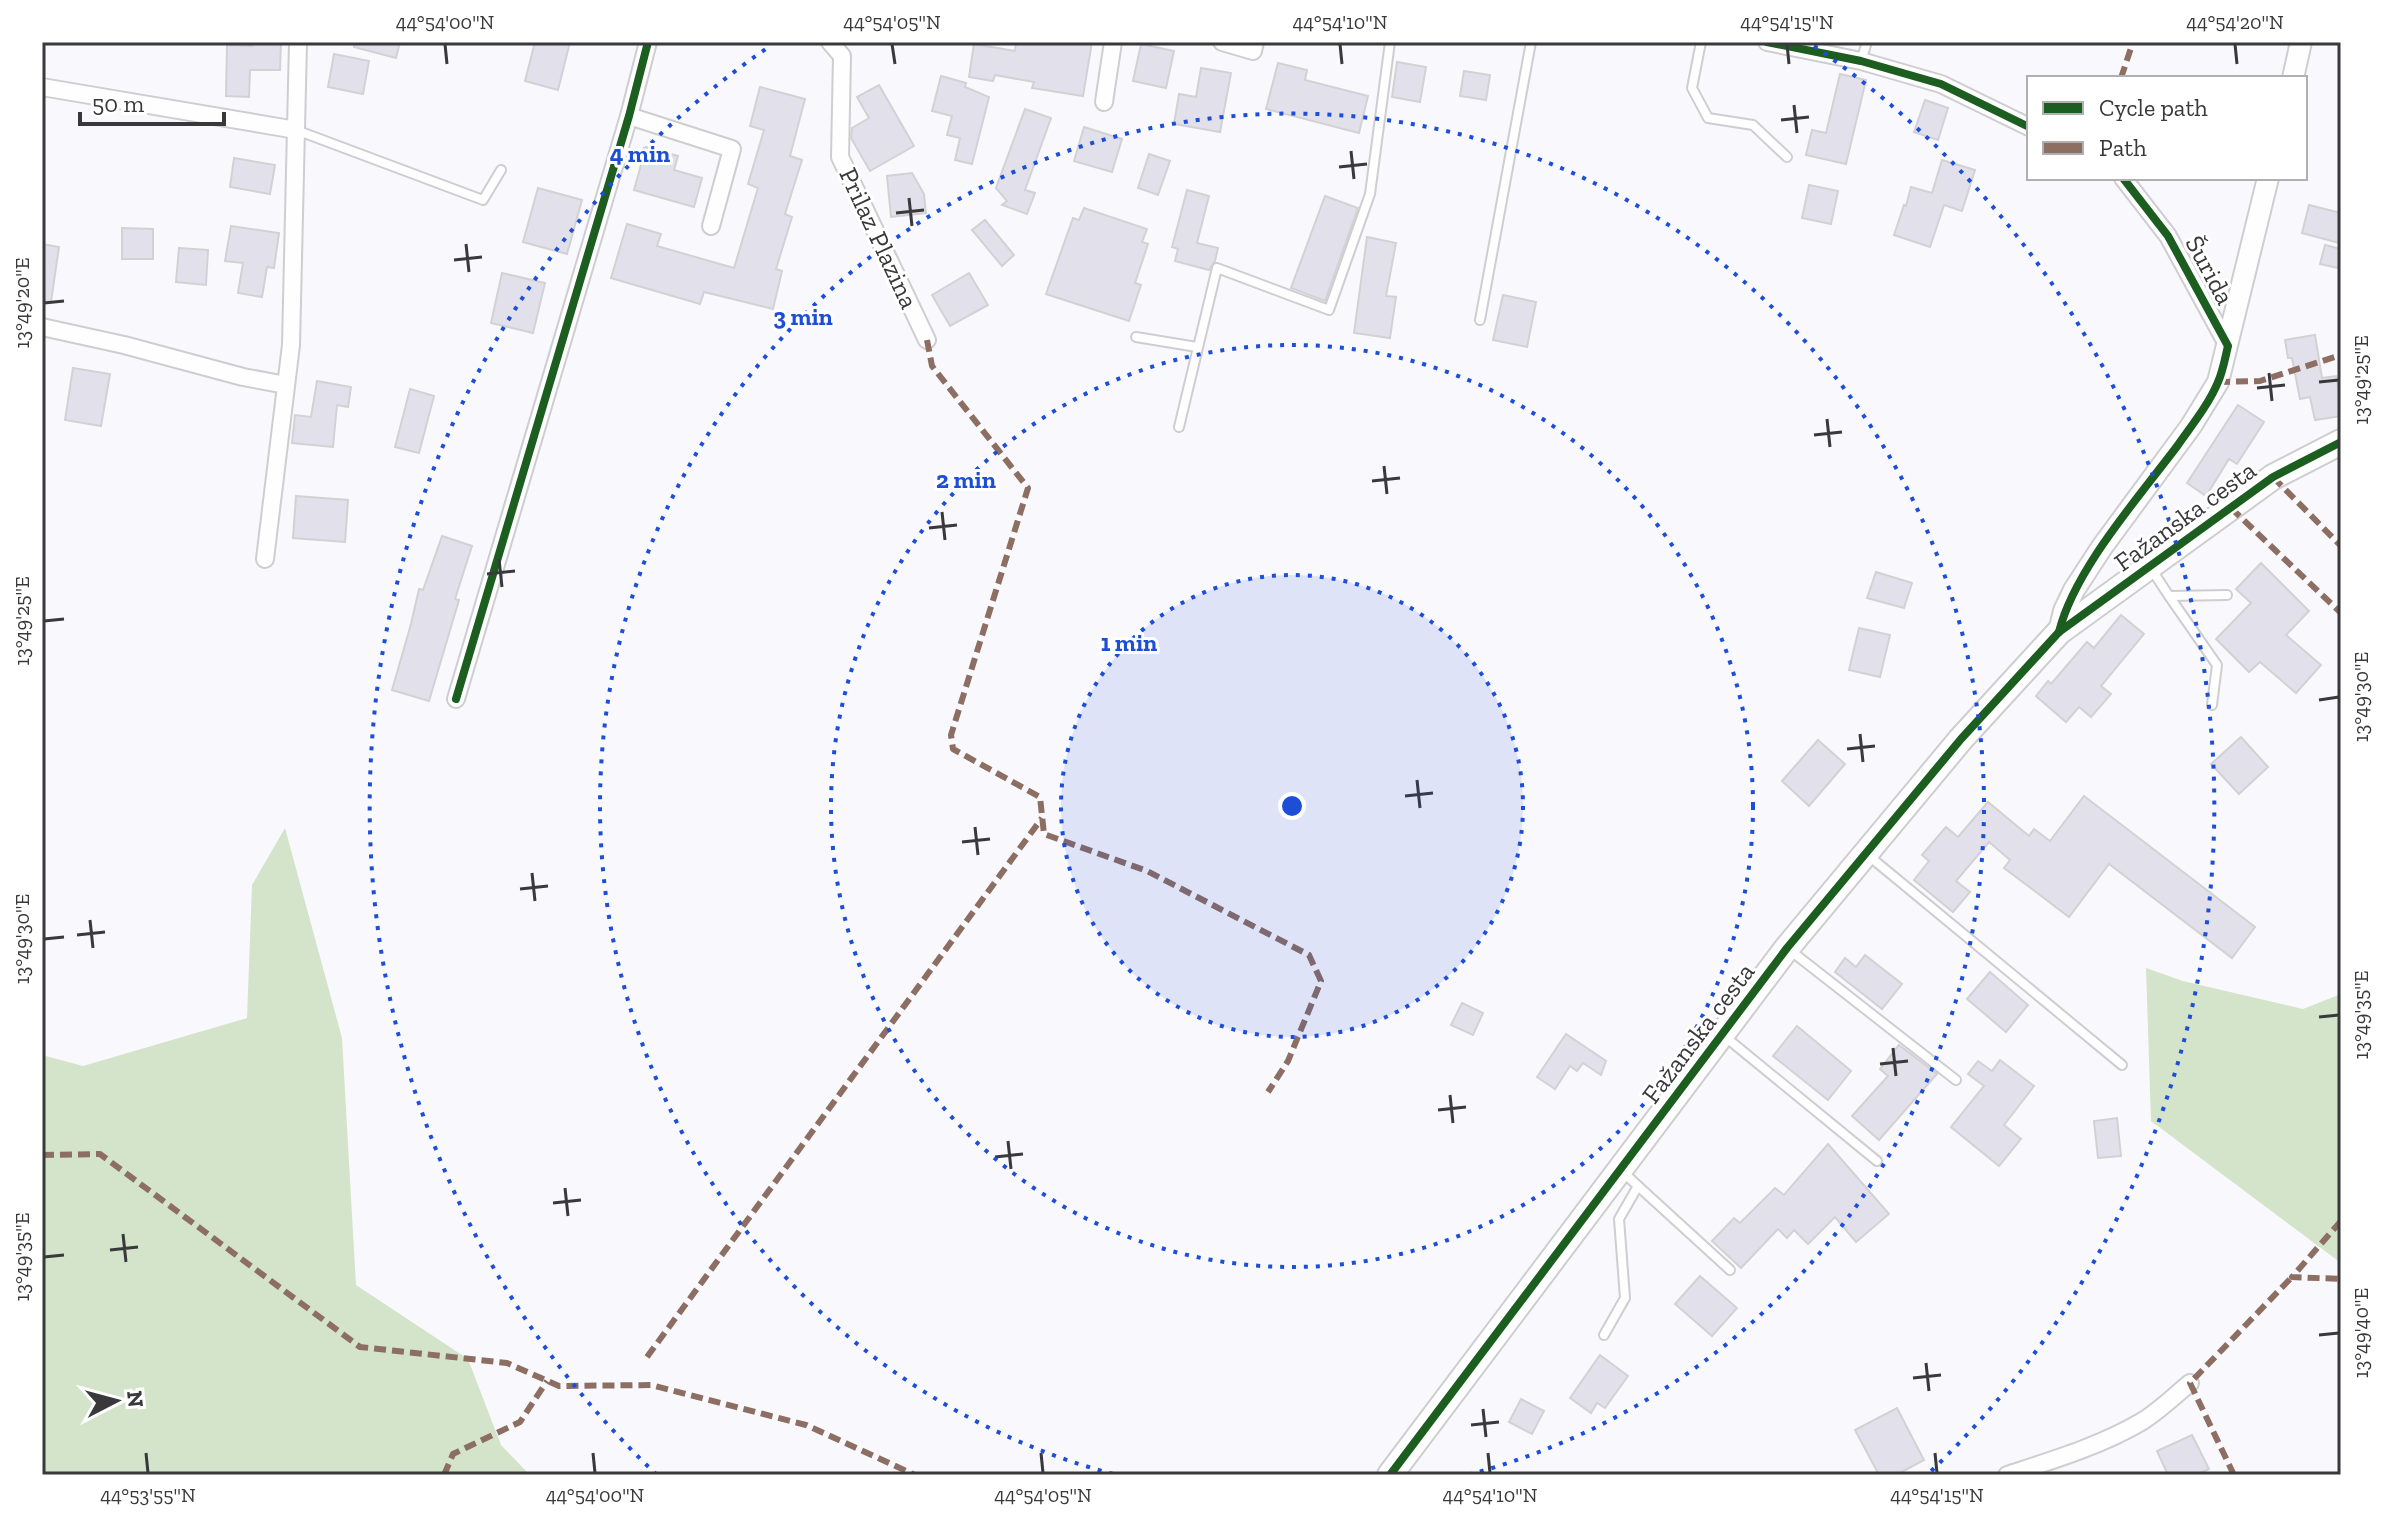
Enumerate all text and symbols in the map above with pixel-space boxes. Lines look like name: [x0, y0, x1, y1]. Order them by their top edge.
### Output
text: 44°54'00"N: [396, 10, 495, 34]
text: 44°54'05"N: [843, 10, 941, 34]
text: 44°54'10"N: [1293, 10, 1388, 34]
text: 44°54'15"N: [1740, 10, 1834, 34]
text: 44°54'20"N: [2186, 10, 2284, 34]
scale bar: [80, 76, 224, 126]
legend: [2027, 76, 2307, 180]
text: 50 m: [92, 89, 145, 118]
text: Cycle path: [2099, 93, 2208, 122]
text: Path: [2099, 133, 2147, 162]
text: 4 min: [610, 139, 670, 168]
street label: Prilaz Plazina: [832, 162, 926, 314]
street label: Šurida: [2179, 230, 2242, 310]
text: 13°49'20"E: [10, 258, 34, 348]
text: 3 min: [773, 302, 833, 331]
text: 13°49'25"E: [2349, 335, 2373, 425]
street label: Fažanska cesta: [2108, 454, 2262, 578]
text: 2 min: [936, 465, 996, 494]
text: 13°49'25"E: [10, 576, 34, 666]
text: 1 min: [1101, 628, 1157, 657]
text: 13°49'30"E: [2349, 652, 2373, 742]
centre of rings: [1278, 792, 1306, 820]
text: 13°49'30"E: [10, 894, 34, 984]
street label: Fažanska cesta: [1635, 956, 1761, 1109]
text: 13°49'35"E: [2349, 971, 2373, 1060]
text: 13°49'35"E: [10, 1213, 34, 1302]
text: 13°49'40"E: [2349, 1288, 2373, 1378]
north arrow: [76, 1361, 156, 1441]
text: N: [121, 1389, 150, 1409]
text: 44°53'55"N: [100, 1483, 196, 1507]
text: 44°54'00"N: [546, 1483, 645, 1507]
text: 44°54'05"N: [994, 1483, 1092, 1507]
text: 44°54'10"N: [1443, 1483, 1538, 1507]
text: 44°54'15"N: [1890, 1483, 1984, 1507]

